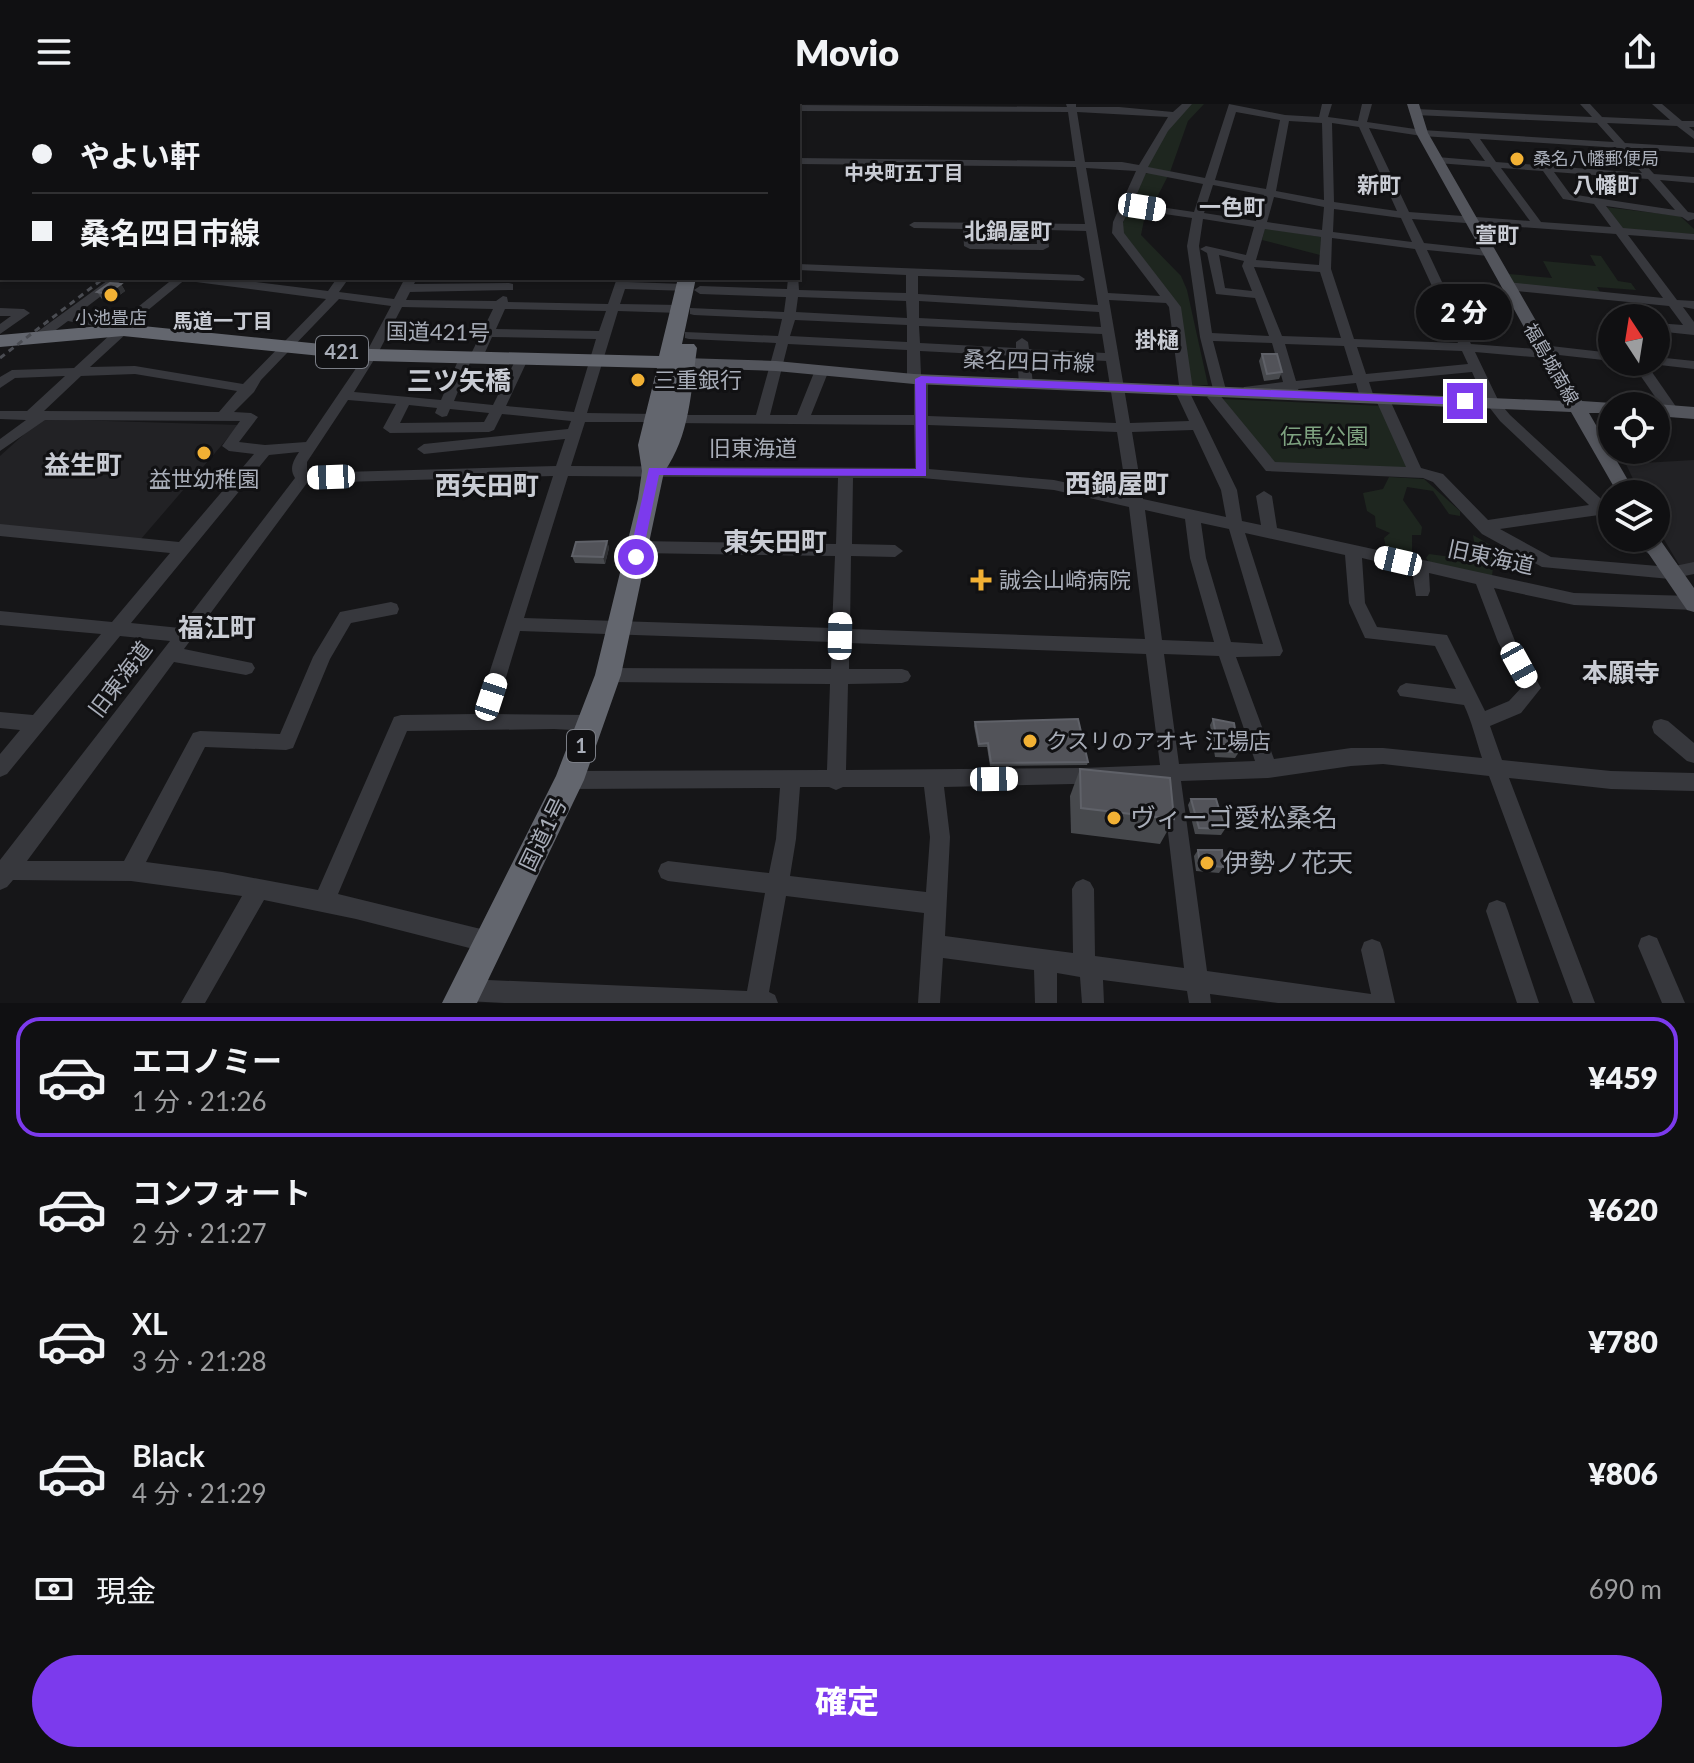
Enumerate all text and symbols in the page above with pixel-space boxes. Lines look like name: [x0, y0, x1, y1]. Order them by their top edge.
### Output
icon: menu: [32, 30, 76, 74]
text: Movio: [795, 30, 899, 74]
icon: share: [1618, 30, 1662, 74]
text: やよい軒: [80, 137, 200, 173]
place label: 桑名八幡郵便局: [1533, 147, 1659, 169]
marker: 桑名八幡郵便局: [1508, 150, 1526, 168]
district label: 中央町五丁目: [844, 160, 964, 184]
district label: 新町: [1357, 171, 1401, 198]
district label: 八幡町: [1573, 171, 1639, 198]
car: [1116, 191, 1168, 223]
district label: 一色町: [1199, 193, 1265, 220]
text: 桑名四日市線: [80, 214, 260, 250]
district label: 北鍋屋町: [964, 217, 1052, 244]
district label: 萱町: [1475, 221, 1519, 248]
callout: 2 分: [1417, 285, 1513, 341]
marker: 小池畳店: [102, 286, 120, 304]
text: 2 分: [1440, 296, 1488, 328]
north arrow: [1598, 304, 1670, 376]
map controls: [1598, 304, 1670, 552]
place label: 小池畳店: [75, 306, 147, 328]
district label: 馬道一丁目: [173, 308, 273, 332]
street label: 国道421号: [386, 317, 490, 346]
street label: 福島城南線: [1520, 319, 1584, 408]
district label: 掛樋: [1135, 326, 1179, 353]
road number: 421: [316, 336, 368, 368]
street label: 桑名四日市線: [963, 345, 1095, 376]
district label: 三ツ矢橋: [407, 364, 511, 396]
place label: 三重銀行: [654, 366, 742, 393]
marker: 三重銀行: [629, 371, 647, 389]
route end: [1447, 383, 1483, 419]
button: locate: [1598, 392, 1670, 464]
park label: 伝馬公園: [1280, 422, 1368, 449]
street label: 旧東海道: [709, 434, 797, 461]
marker: 益世幼稚園: [195, 444, 213, 462]
district label: 益生町: [44, 448, 122, 480]
car: [307, 464, 355, 490]
place label: 益世幼稚園: [149, 465, 259, 492]
district label: 西鍋屋町: [1065, 467, 1169, 499]
district label: 西矢田町: [435, 469, 539, 501]
button: layers: [1598, 480, 1670, 552]
district label: 東矢田町: [723, 525, 827, 557]
street label: 旧東海道: [1445, 534, 1537, 579]
route start: [618, 539, 654, 575]
car: [1372, 544, 1424, 578]
place label: 誠会山崎病院: [999, 566, 1131, 593]
marker: 誠会山崎病院: [970, 569, 992, 591]
district label: 福江町: [178, 611, 256, 643]
car: [828, 612, 852, 660]
street label: 旧東海道: [82, 635, 157, 722]
car: [1497, 638, 1541, 692]
district label: 本願寺: [1582, 656, 1660, 688]
car: [472, 670, 510, 724]
place label: クスリのアオキ 江場店: [1046, 727, 1271, 754]
road number: 1: [567, 730, 595, 762]
marker: クスリのアオキ 江場店: [1021, 732, 1039, 750]
car: [970, 767, 1018, 791]
street label: 国道1号: [513, 792, 572, 875]
place label: ヴィーゴ愛松桑名: [1130, 801, 1338, 833]
marker: ヴィーゴ愛松桑名: [1105, 809, 1123, 827]
place label: 伊勢ノ花天: [1223, 846, 1353, 878]
marker: 伊勢ノ花天: [1198, 854, 1216, 872]
icon: car: [36, 1041, 108, 1113]
text: エコノミー: [132, 1042, 282, 1078]
text: ¥459: [1588, 1059, 1658, 1095]
text: 1 分 · 21:26: [132, 1085, 267, 1117]
icon: car: [36, 1173, 108, 1245]
text: コンフォート: [132, 1174, 311, 1210]
text: ¥620: [1588, 1191, 1658, 1227]
text: 2 分 · 21:27: [132, 1217, 267, 1249]
icon: car: [36, 1305, 108, 1377]
text: XL: [132, 1305, 168, 1341]
text: ¥780: [1588, 1323, 1658, 1359]
text: 3 分 · 21:28: [132, 1345, 267, 1377]
icon: car: [36, 1437, 108, 1509]
text: Black: [132, 1437, 205, 1473]
text: ¥806: [1588, 1455, 1658, 1491]
text: 4 分 · 21:29: [132, 1477, 267, 1509]
icon: cash: [32, 1567, 76, 1611]
text: 現金: [96, 1572, 156, 1608]
text: 690 m: [1589, 1573, 1662, 1605]
button: 確定: [32, 1655, 1662, 1747]

